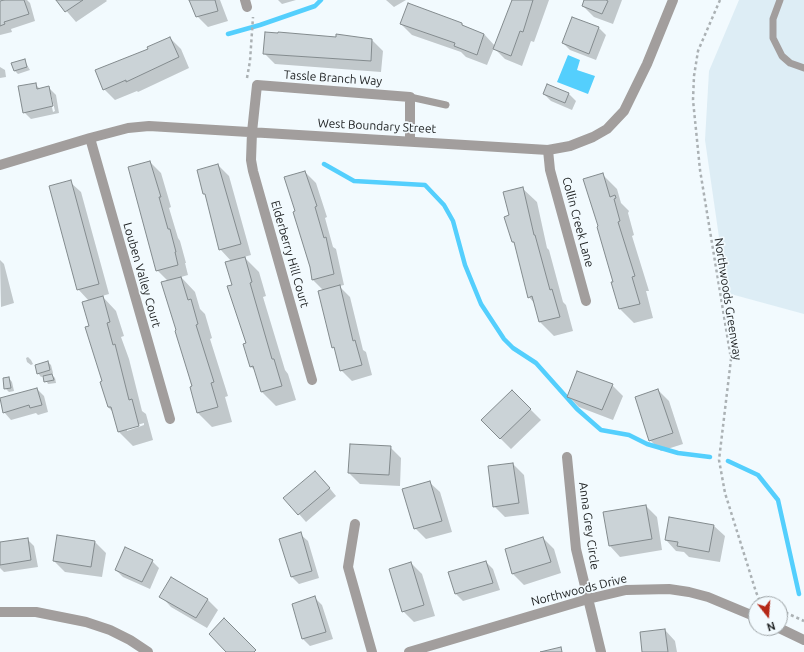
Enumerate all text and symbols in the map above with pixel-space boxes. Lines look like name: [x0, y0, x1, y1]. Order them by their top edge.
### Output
street label: Tassle Branch Way: [283, 67, 383, 89]
street label: West Boundary Street: [317, 116, 437, 136]
street label: Collin Creek Lane: [559, 175, 597, 269]
street label: Elderberry Hill Court: [268, 199, 312, 309]
street label: Louben Valley Court: [120, 221, 164, 329]
street label: Northwoods Greenway: [711, 237, 745, 361]
street label: Anna Grey Circle: [576, 481, 602, 571]
street label: Northwoods Drive: [530, 571, 628, 609]
north arrow: [748, 596, 788, 636]
text: N: [766, 620, 777, 633]

